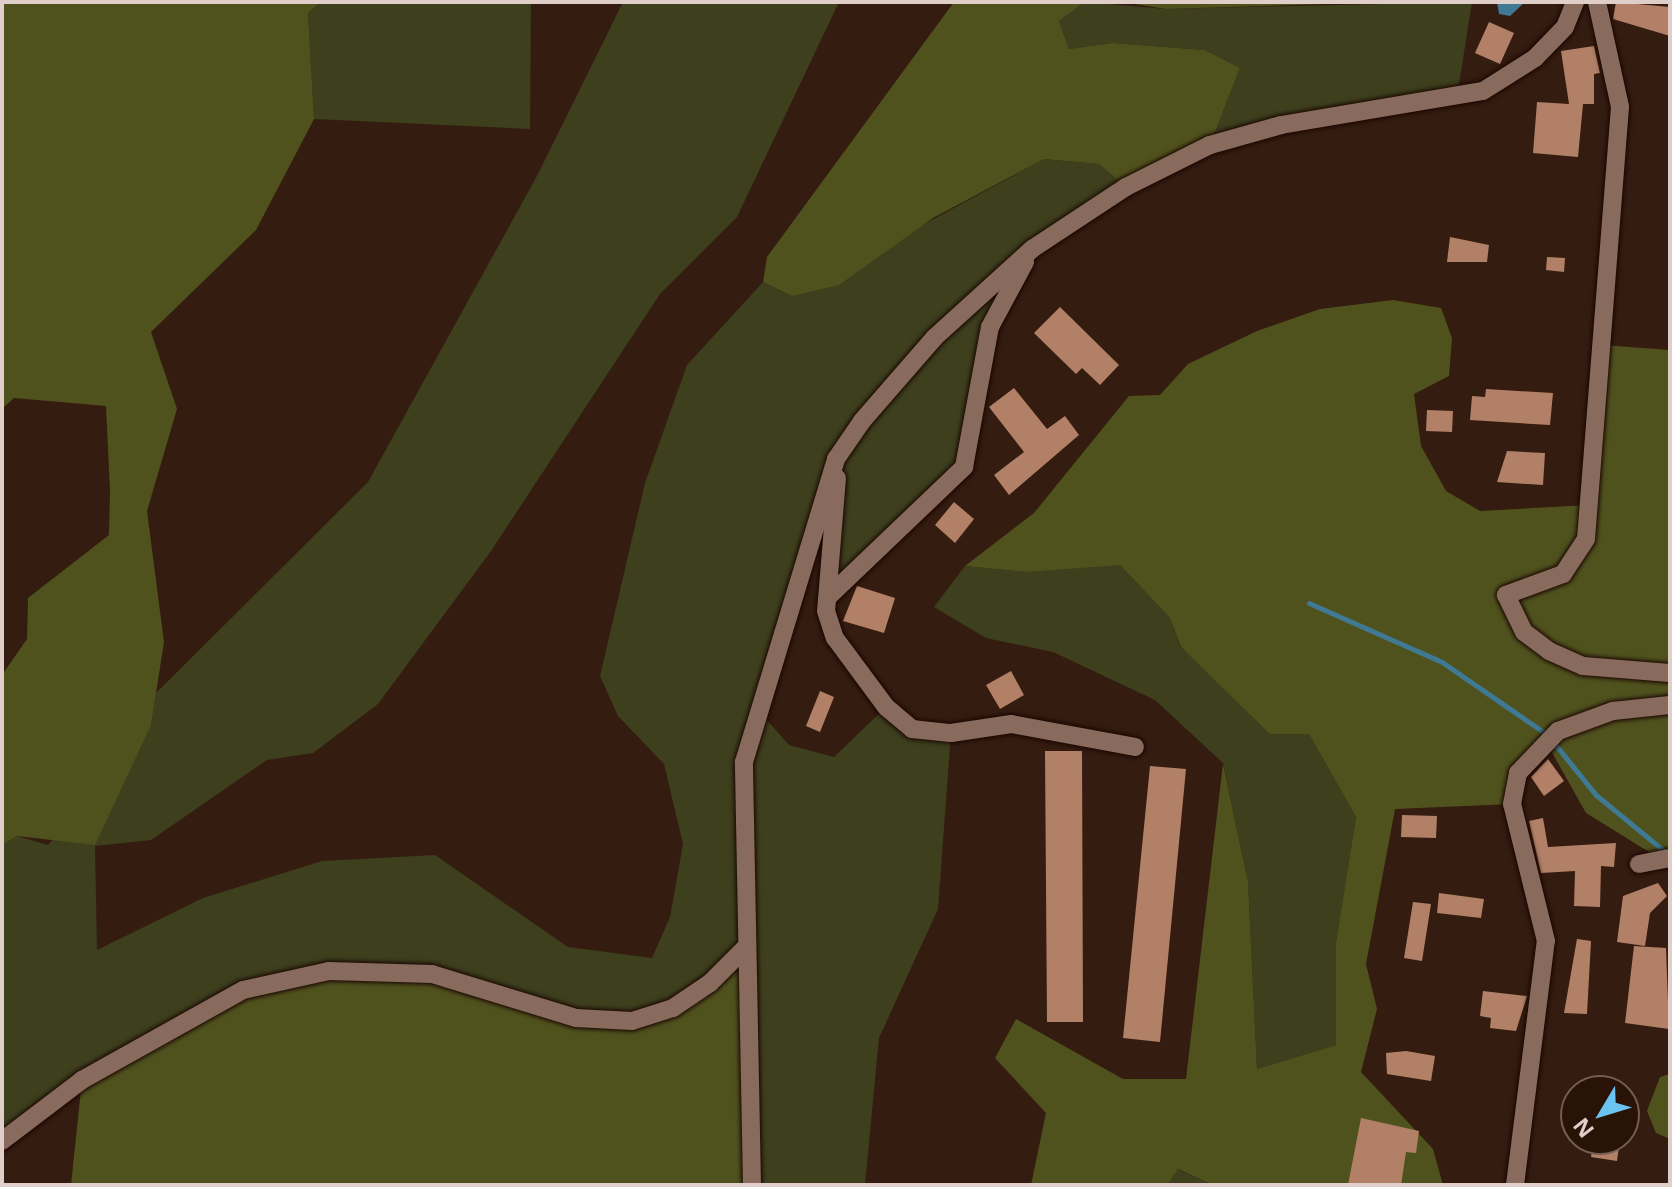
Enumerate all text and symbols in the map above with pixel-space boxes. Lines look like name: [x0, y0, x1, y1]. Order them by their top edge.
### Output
north arrow: [1560, 1075, 1640, 1155]
text: N: [1565, 1112, 1600, 1145]

